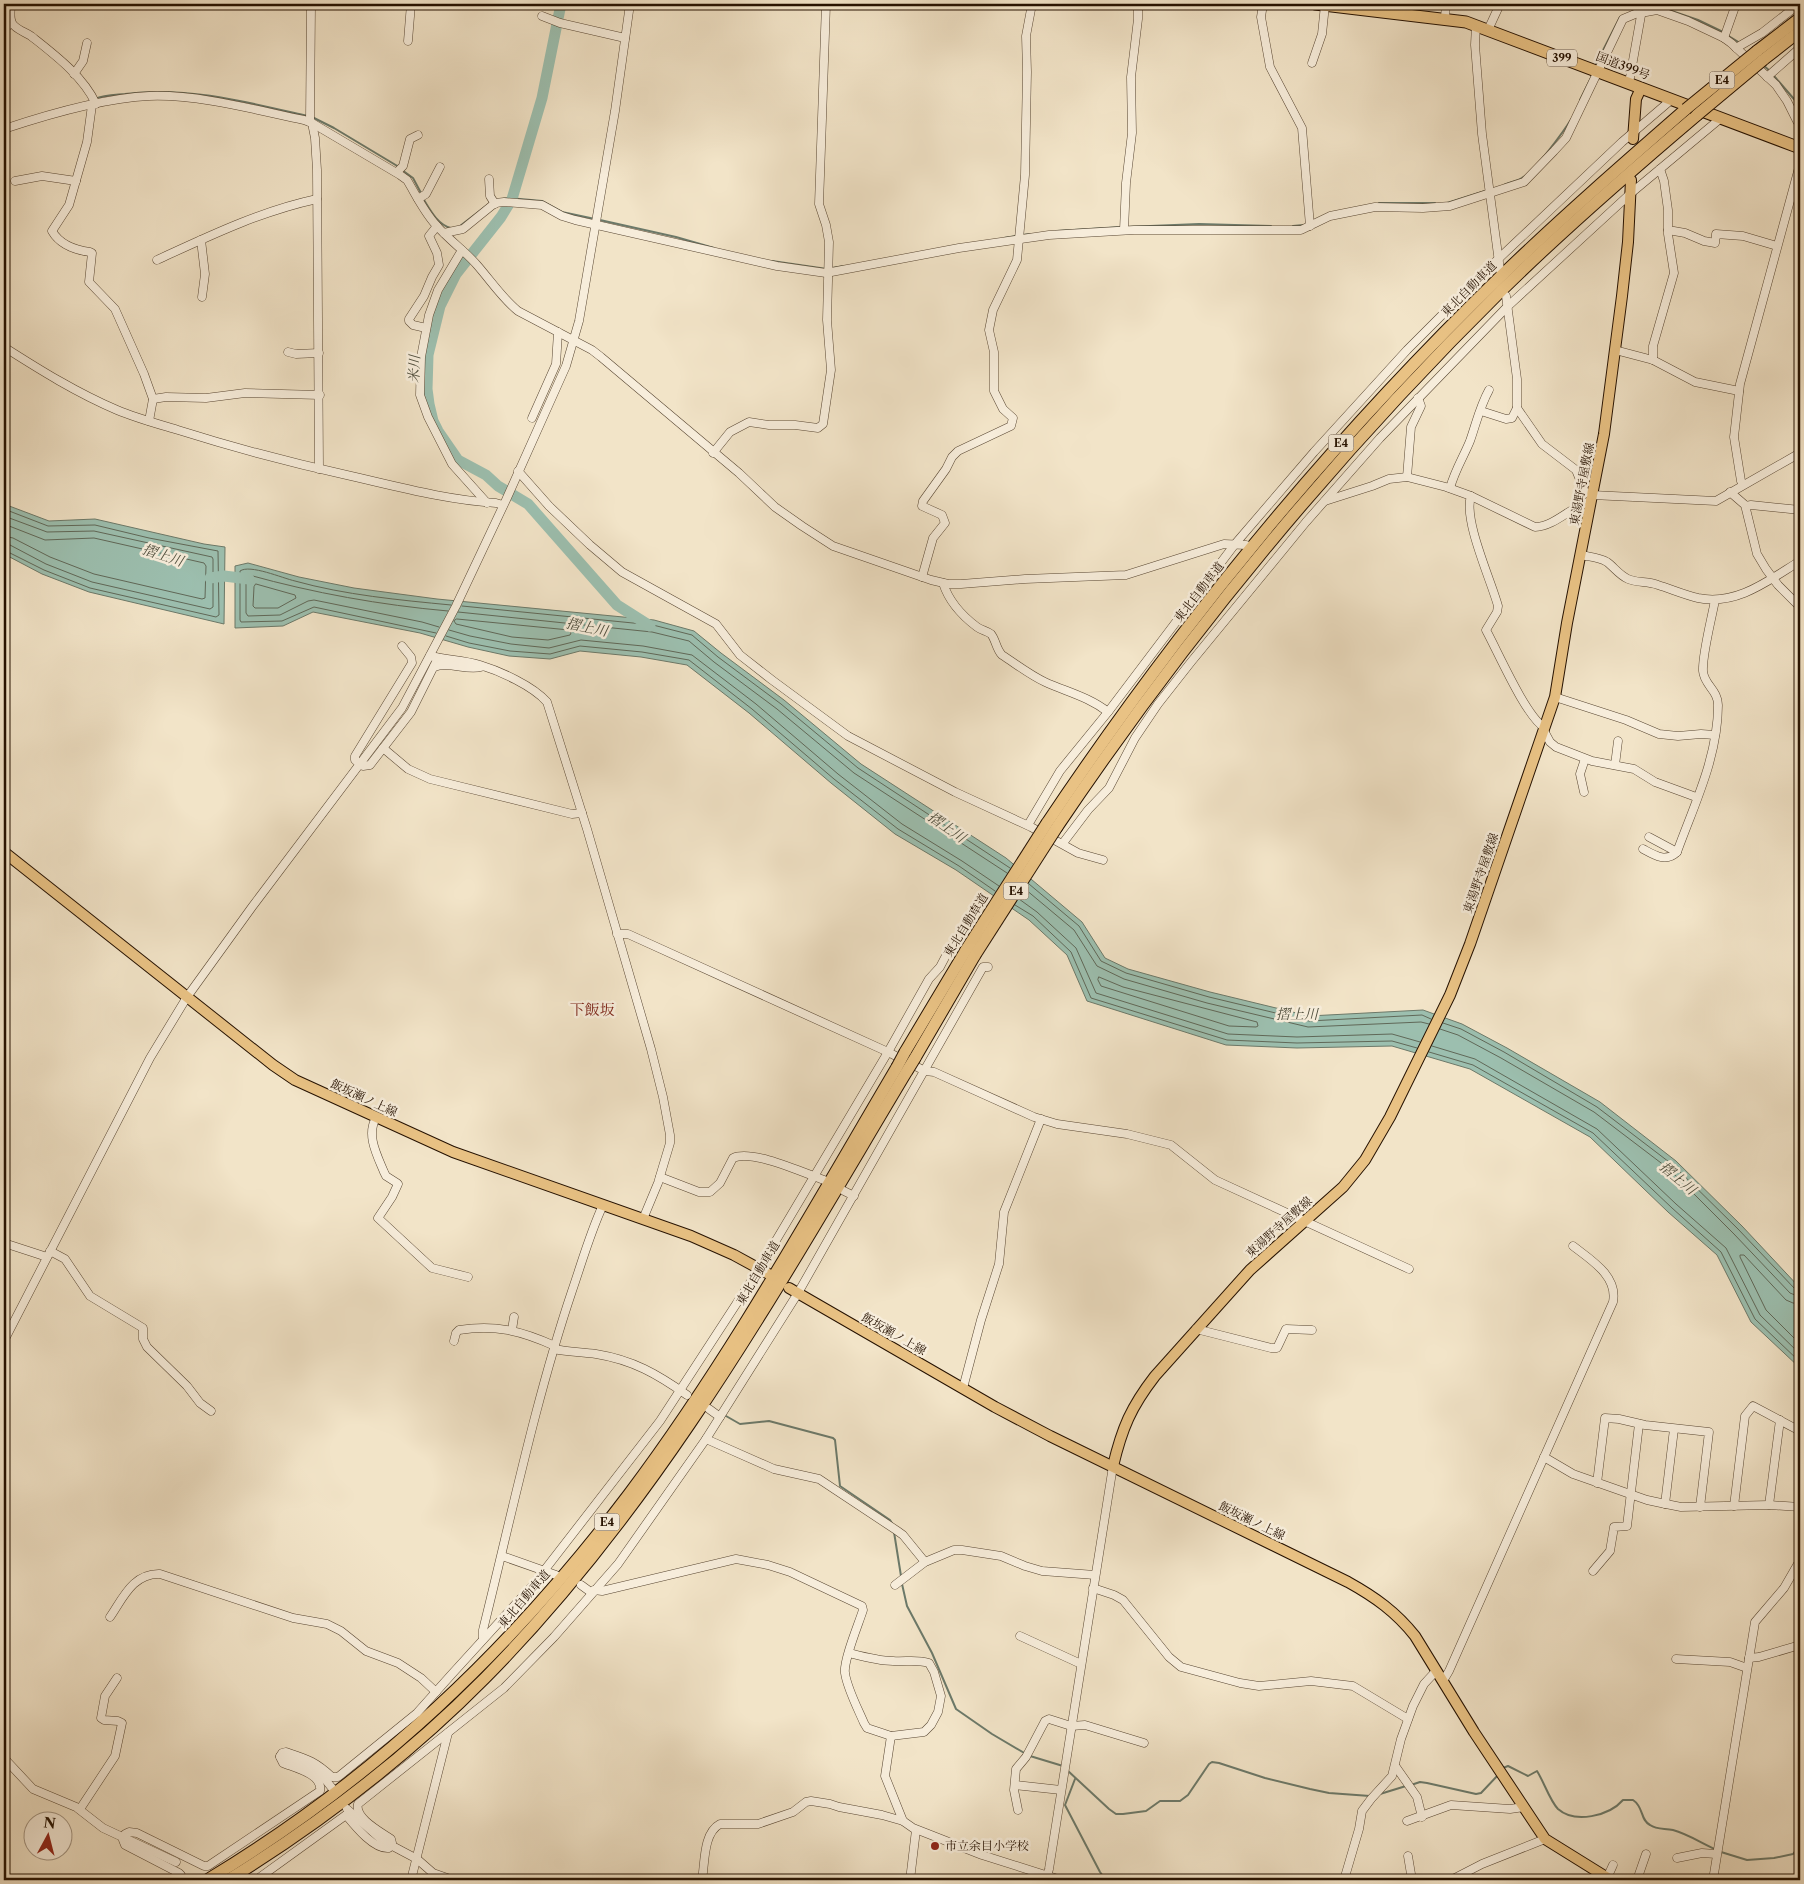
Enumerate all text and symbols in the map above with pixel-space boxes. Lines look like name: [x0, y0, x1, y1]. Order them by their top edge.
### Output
street label: 国道399号: [1594, 48, 1652, 83]
road number: 399: [1547, 49, 1577, 66]
road number: E4: [1710, 72, 1734, 88]
street label: 東北自動車道: [1438, 258, 1499, 319]
water label: 米川: [405, 353, 424, 383]
road number: E4: [1328, 434, 1354, 452]
street label: 東湯野寺屋敷線: [1566, 441, 1597, 527]
water label: 摺上川: [140, 540, 188, 571]
street label: 東北自動車道: [1171, 559, 1227, 625]
water label: 摺上川: [565, 614, 611, 641]
water label: 摺上川: [925, 808, 971, 848]
street label: 東湯野寺屋敷線: [1460, 831, 1501, 915]
road number: E4: [1004, 882, 1028, 899]
street label: 東北自動車道: [940, 890, 991, 959]
district label: 下飯坂: [569, 1000, 615, 1019]
water label: 摺上川: [1276, 1005, 1320, 1023]
street label: 飯坂瀬ノ上線: [328, 1076, 400, 1120]
water label: 摺上川: [1656, 1158, 1701, 1200]
street label: 東湯野寺屋敷線: [1242, 1193, 1315, 1260]
street label: 東北自動車道: [733, 1238, 783, 1307]
street label: 飯坂瀬ノ上線: [859, 1309, 929, 1358]
street label: 飯坂瀬ノ上線: [1217, 1498, 1288, 1543]
road number: E4: [594, 1514, 620, 1530]
street label: 東北自動車道: [494, 1567, 553, 1631]
north arrow: [22, 1812, 72, 1862]
text: N: [42, 1813, 57, 1833]
place label: 市立余目小学校: [945, 1838, 1029, 1853]
marker: 市立余目小学校: [929, 1840, 941, 1852]

